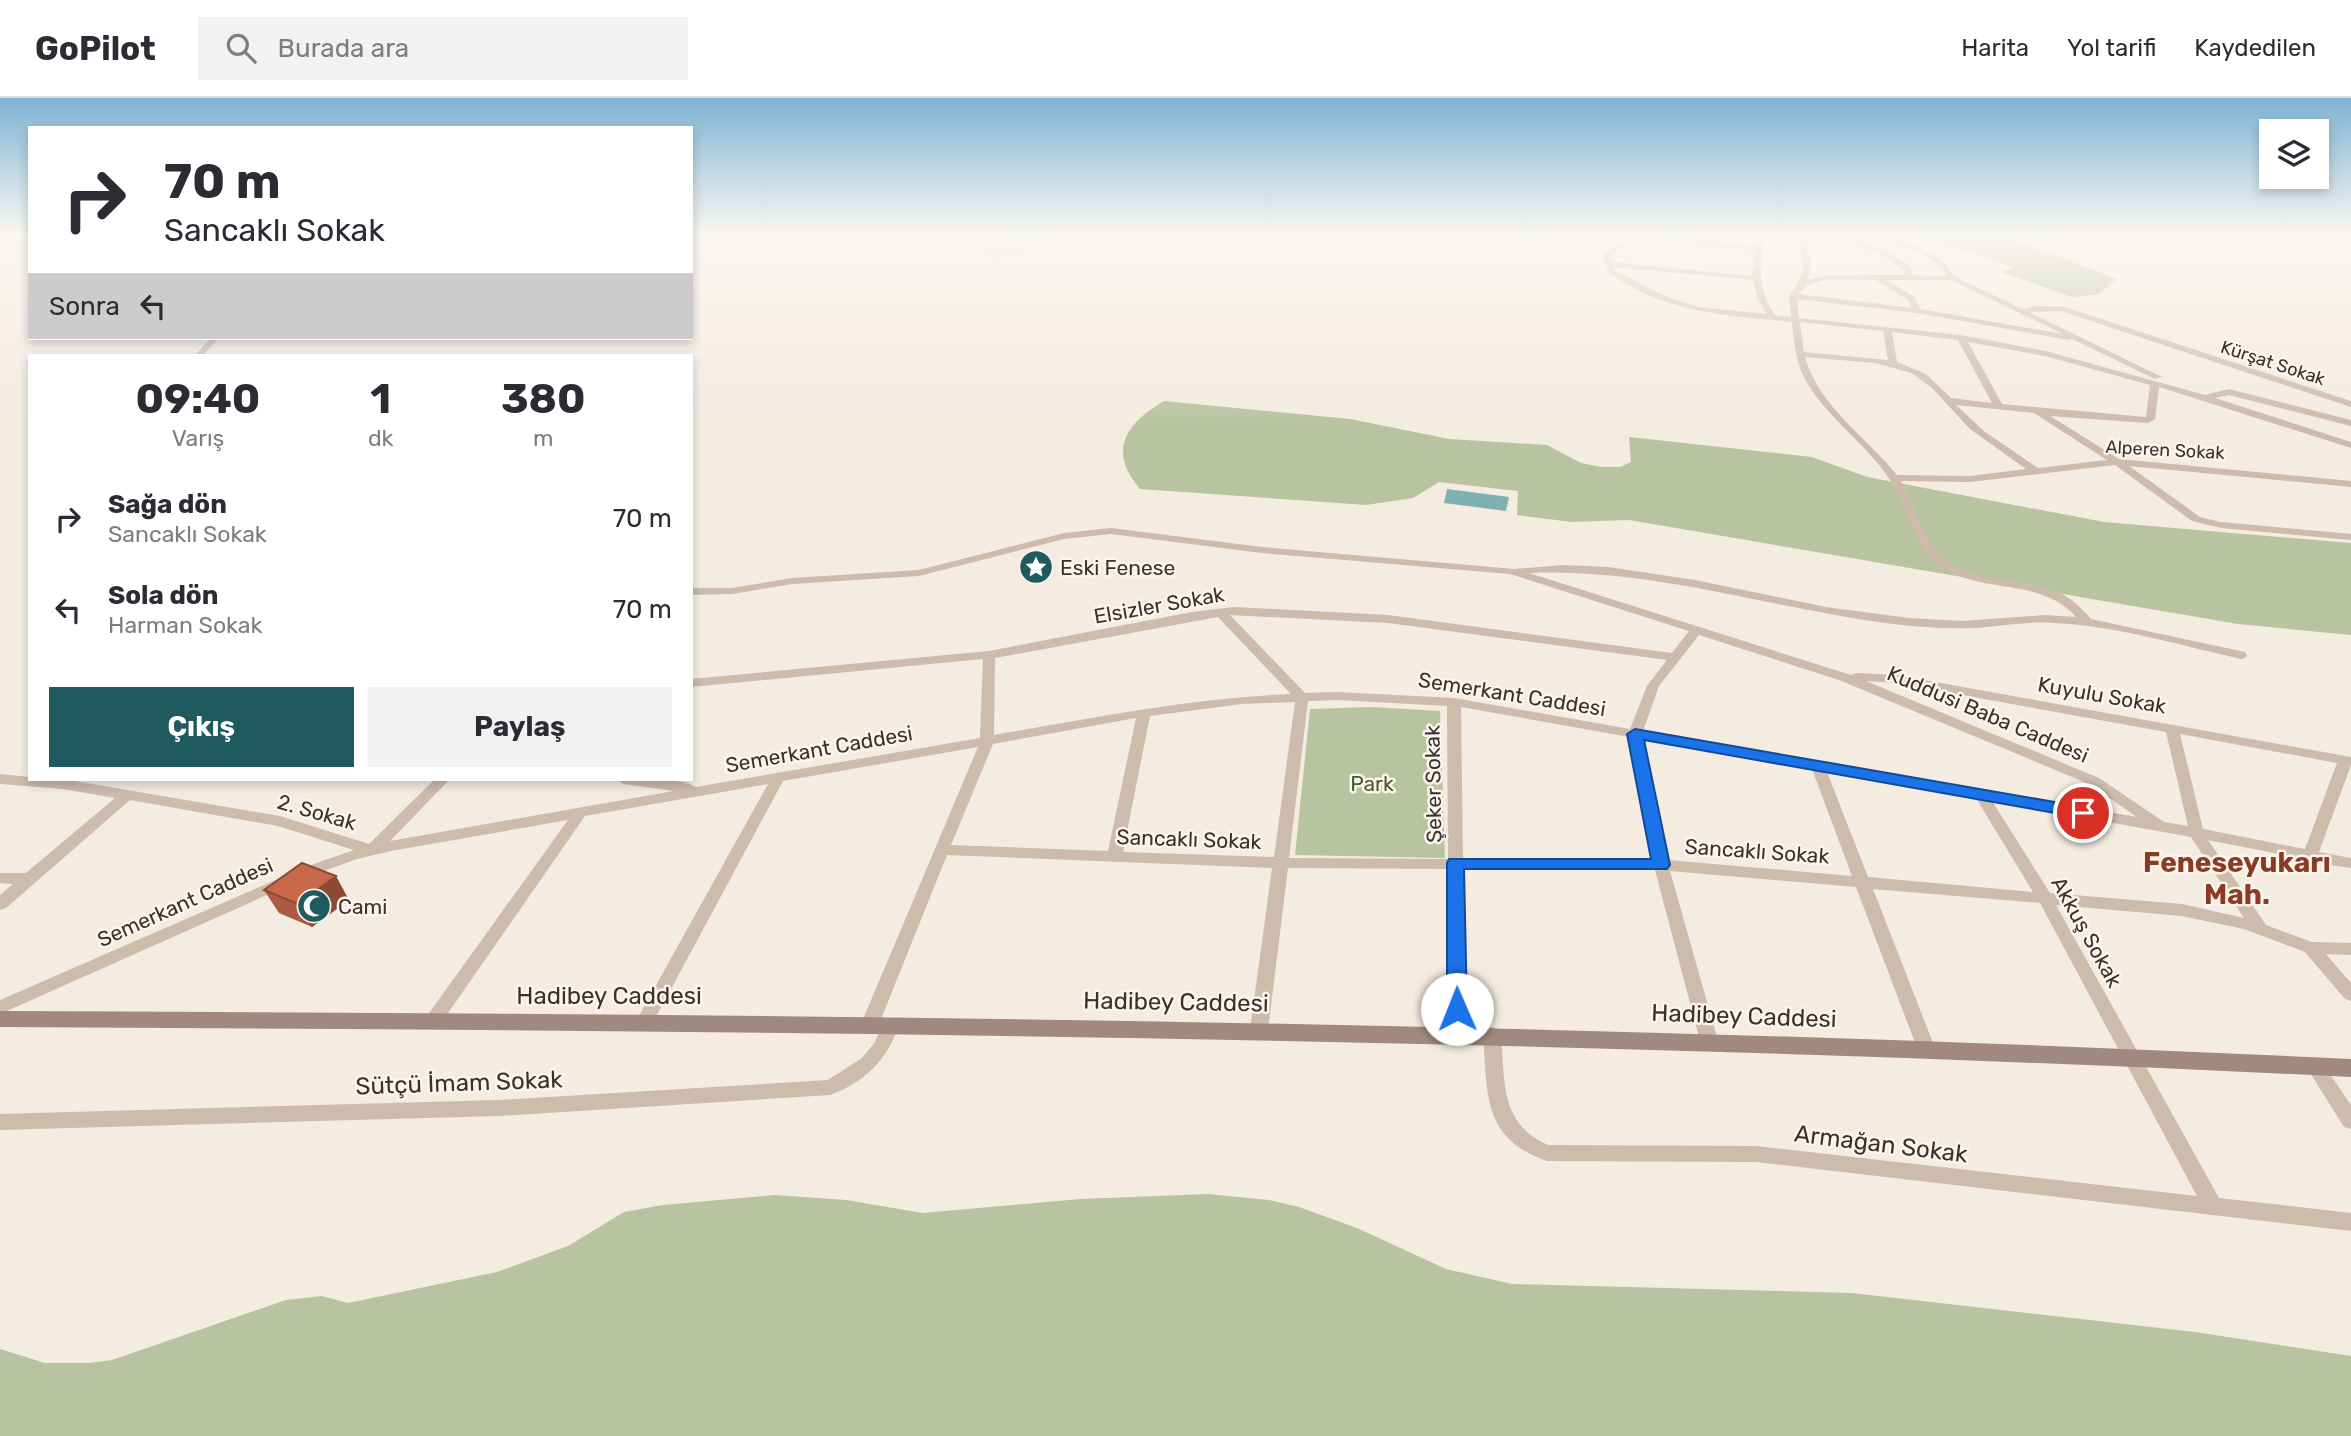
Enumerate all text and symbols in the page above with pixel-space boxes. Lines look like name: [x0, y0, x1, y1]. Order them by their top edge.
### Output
search box: [198, 17, 688, 80]
text: GoPilot: [35, 29, 156, 68]
icon: search: [222, 29, 260, 67]
text: Burada ara: [278, 33, 409, 64]
text: Harita: [1961, 34, 2029, 62]
text: Yol tarifi: [2067, 34, 2156, 62]
text: Kaydedilen: [2194, 34, 2316, 62]
map controls: [2259, 119, 2329, 189]
button: layers: [2259, 119, 2329, 189]
text: 70 m: [164, 152, 281, 210]
icon: right: [49, 154, 140, 245]
text: Sancaklı Sokak: [164, 211, 385, 249]
icon: left: [134, 287, 172, 325]
text: Sonra: [49, 291, 120, 322]
street label: Kürşat Sokak: [2218, 336, 2329, 390]
text: 09:40: [135, 374, 260, 424]
text: 1: [370, 374, 391, 424]
text: 380: [501, 374, 586, 424]
text: Varış: [172, 424, 224, 452]
text: dk: [368, 424, 393, 452]
text: m: [533, 424, 553, 452]
street label: Alperen Sokak: [2105, 436, 2226, 464]
text: Sağa dön: [108, 489, 227, 520]
icon: right: [49, 500, 87, 538]
text: 70 m: [613, 503, 672, 534]
text: Sancaklı Sokak: [108, 520, 267, 548]
place icon: Eski Fenese: [1017, 548, 1055, 586]
place label: Eski Fenese: [1060, 555, 1175, 580]
text: Sola dön: [108, 580, 218, 611]
street label: Elsizler Sokak: [1092, 581, 1226, 629]
icon: left: [49, 591, 87, 629]
text: 70 m: [613, 594, 672, 625]
text: Harman Sokak: [108, 611, 262, 639]
street label: Kuddusi Baba Caddesi: [1884, 660, 2092, 768]
street label: Semerkant Caddesi: [1416, 667, 1608, 721]
street label: Kuyulu Sokak: [2036, 671, 2168, 719]
button: Çıkış: [49, 687, 354, 767]
button: Paylaş: [368, 687, 672, 767]
street label: Semerkant Caddesi: [724, 720, 914, 778]
street label: Şeker Sokak: [1419, 725, 1447, 843]
park label: Park: [1350, 771, 1394, 796]
pin: [2053, 783, 2113, 843]
street label: 2. Sokak: [275, 789, 359, 835]
icon: arrive: [2064, 794, 2102, 832]
street label: Sancaklı Sokak: [1116, 824, 1262, 854]
street label: Sancaklı Sokak: [1684, 833, 1830, 869]
district label: Feneseyukarı Mah.: [2143, 846, 2331, 911]
street label: Semerkant Caddesi: [93, 852, 277, 952]
street label: Akkuş Sokak: [2046, 872, 2128, 992]
mosque icon: Cami: [295, 887, 333, 925]
place label: Cami: [338, 894, 387, 919]
position arrow: [1420, 972, 1494, 1046]
street label: Hadibey Caddesi: [516, 982, 702, 1010]
street label: Hadibey Caddesi: [1083, 986, 1269, 1018]
street label: Hadibey Caddesi: [1651, 999, 1837, 1033]
street label: Sütçü İmam Sokak: [355, 1065, 564, 1101]
street label: Armağan Sokak: [1793, 1119, 1970, 1169]

